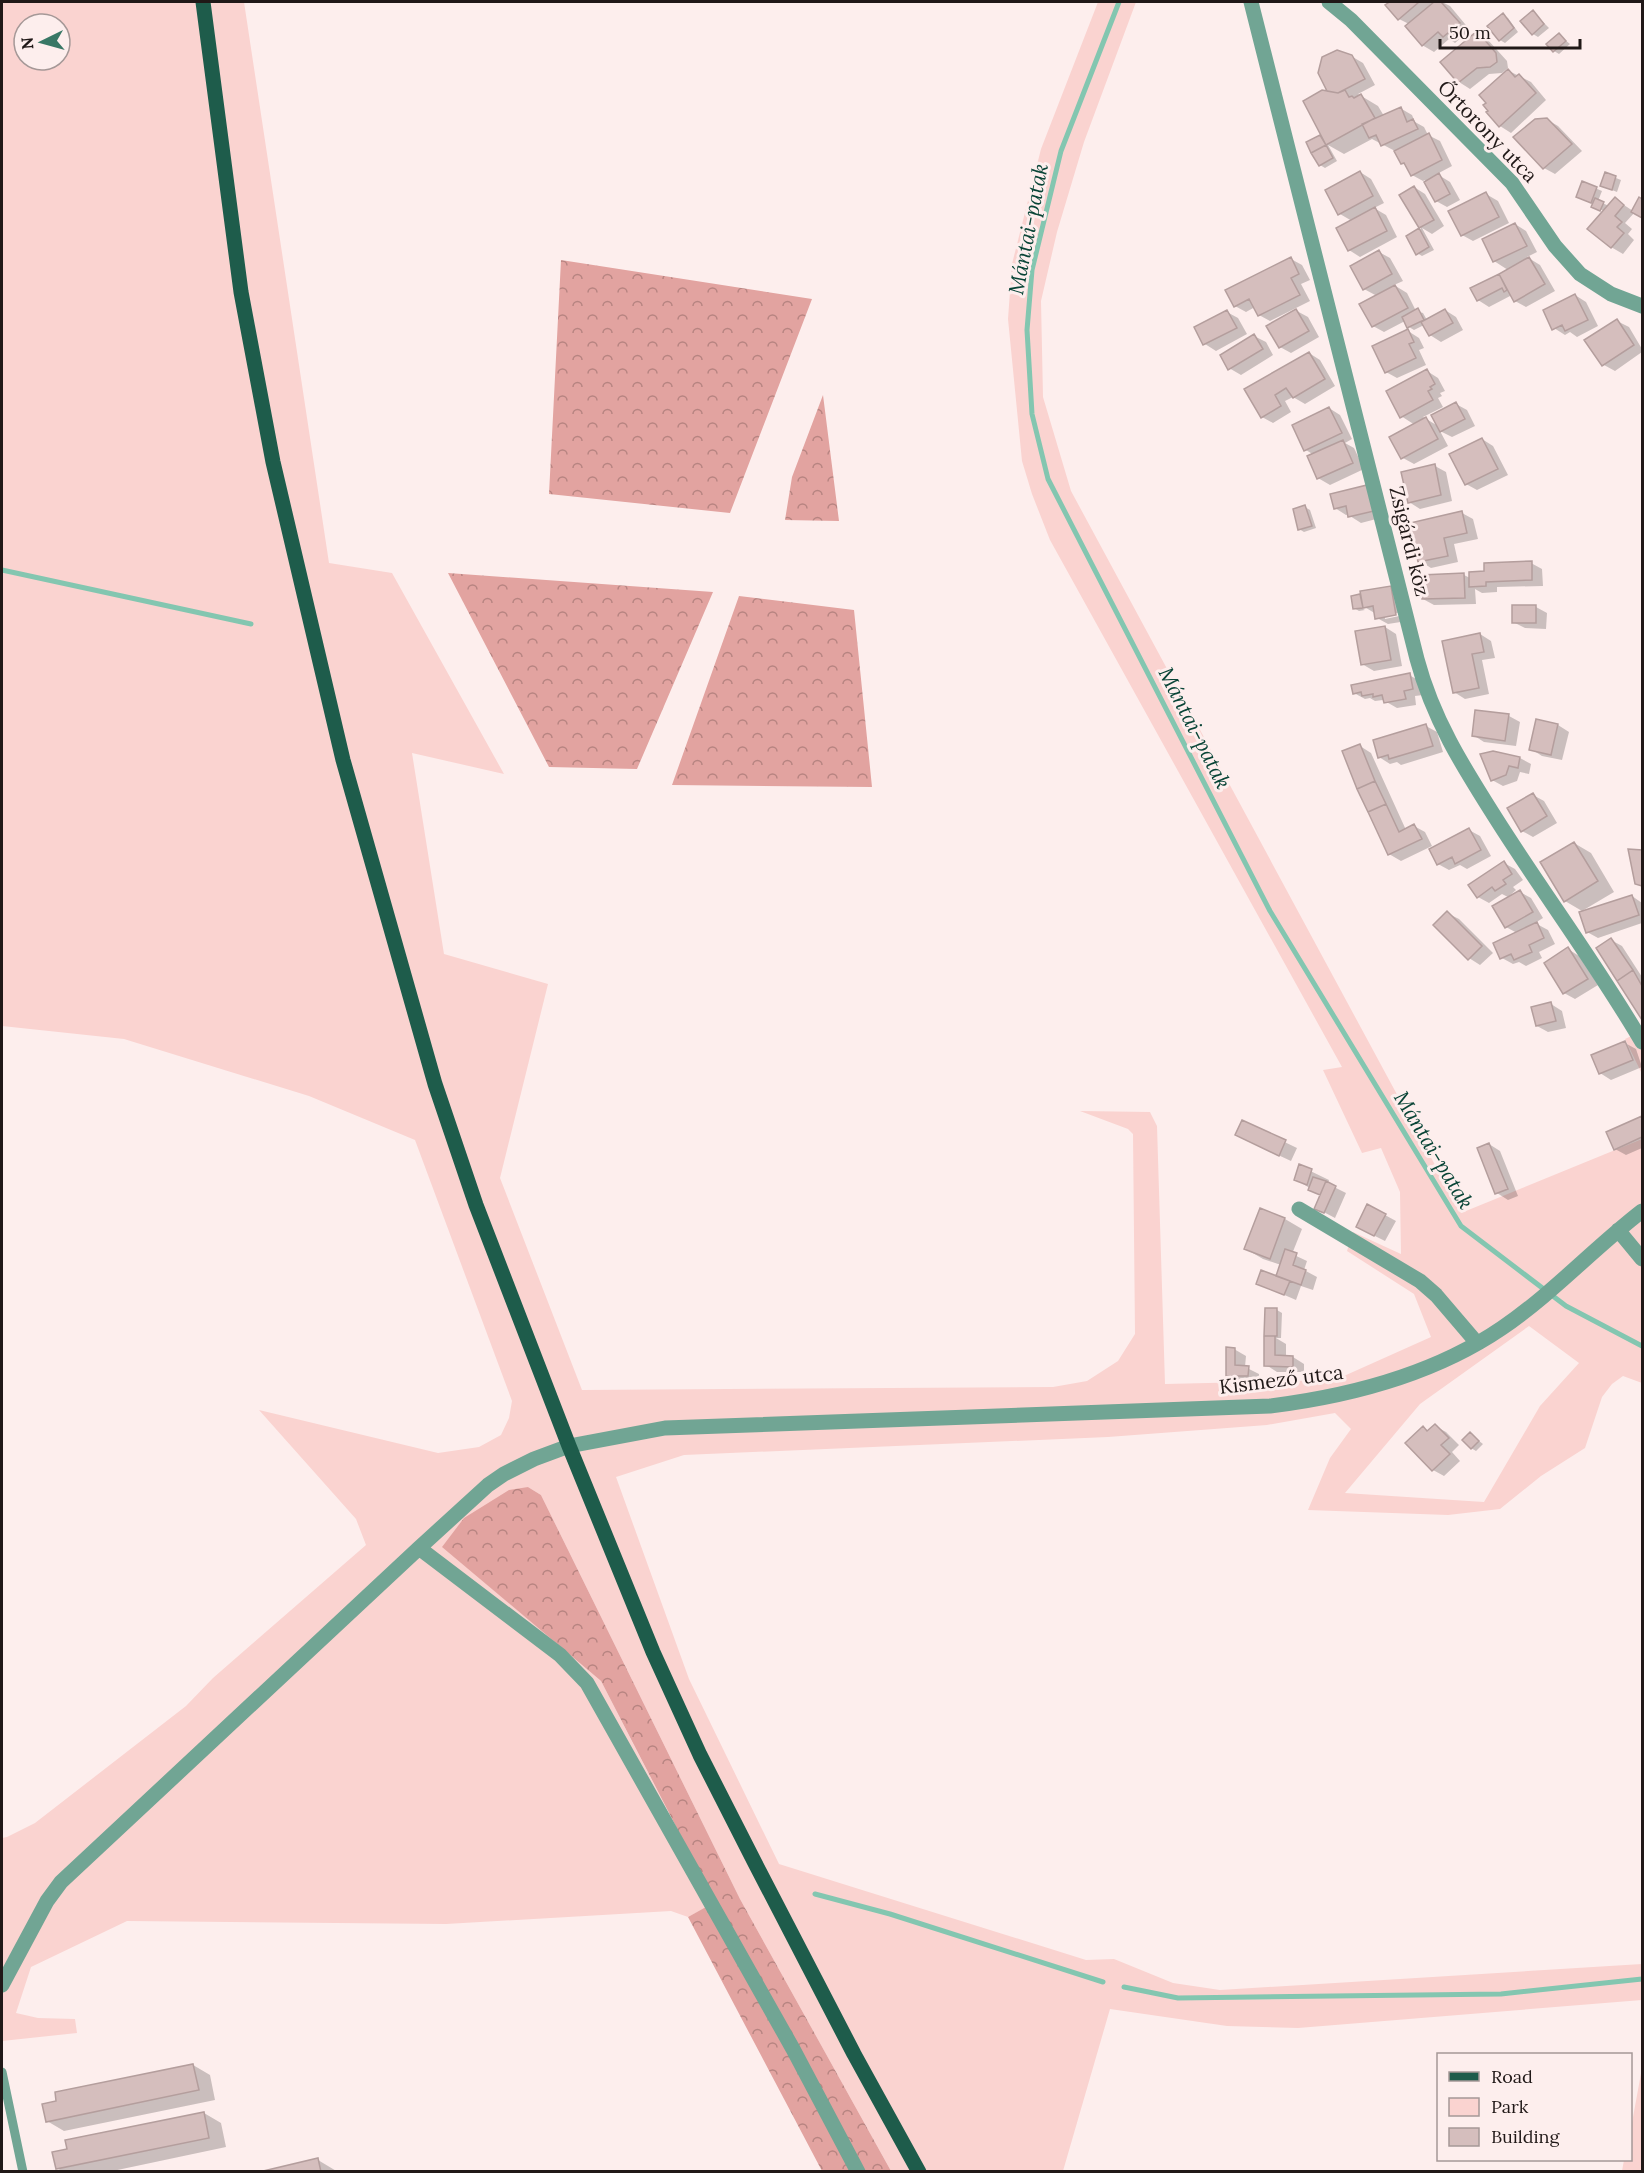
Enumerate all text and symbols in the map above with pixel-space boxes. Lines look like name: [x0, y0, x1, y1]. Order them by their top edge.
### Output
north arrow: [12, 12, 72, 72]
scale bar: [1440, 12, 1580, 50]
text: 50 m: [1449, 21, 1491, 44]
text: N: [17, 36, 38, 50]
street label: Őrtorony utca: [1433, 75, 1543, 187]
water label: Mántai-patak: [1002, 161, 1054, 297]
street label: Zsigárdi köz: [1384, 483, 1436, 599]
water label: Mántai-patak: [1153, 663, 1237, 794]
water label: Mántai-patak: [1388, 1086, 1480, 1214]
street label: Kismező utca: [1217, 1359, 1345, 1399]
legend: [1437, 2053, 1632, 2161]
text: Road: [1491, 2065, 1533, 2088]
text: Park: [1491, 2095, 1529, 2118]
text: Building: [1491, 2125, 1561, 2148]

